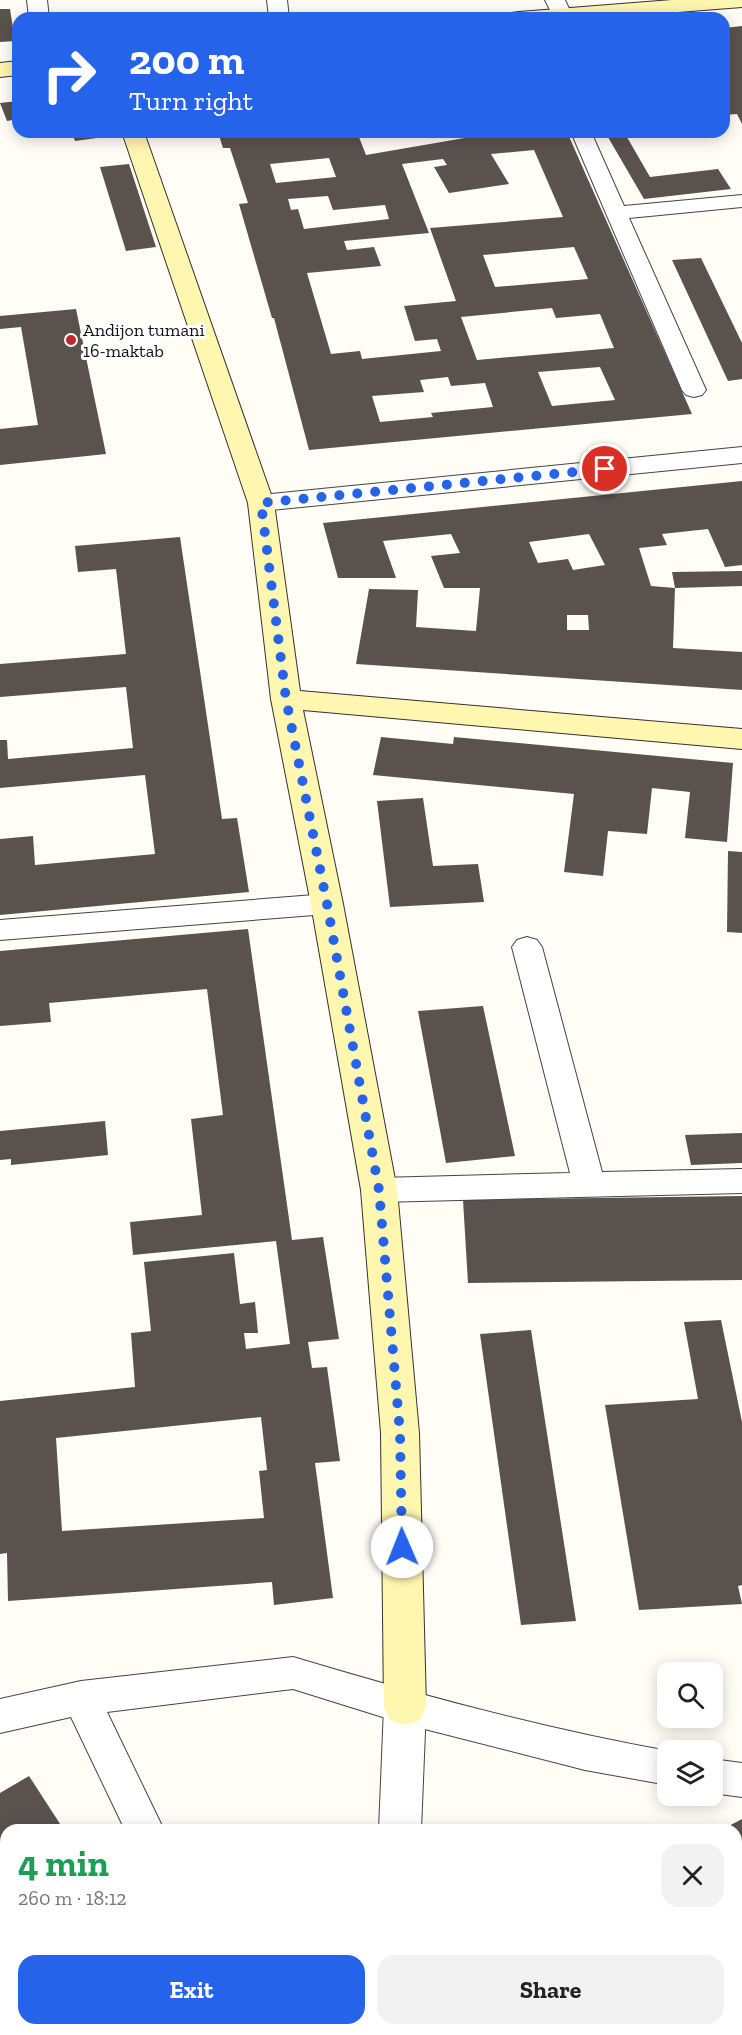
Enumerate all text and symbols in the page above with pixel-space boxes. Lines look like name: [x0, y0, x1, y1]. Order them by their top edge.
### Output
text: 200 m: [129, 34, 245, 85]
icon: right: [30, 36, 108, 114]
text: Turn right: [129, 85, 253, 117]
place label: Andijon tumani 16-maktab: [83, 319, 204, 362]
marker: Andijon tumani 16-maktab: [64, 333, 78, 347]
pin: [579, 443, 630, 494]
icon: arrive: [588, 452, 621, 485]
position arrow: [370, 1515, 434, 1579]
map controls: [657, 1662, 723, 1806]
button: search: [657, 1662, 723, 1728]
button: layers: [657, 1740, 723, 1806]
text: 4 min: [18, 1842, 109, 1885]
button: close: [661, 1844, 724, 1907]
text: 260 m · 18:12: [18, 1886, 127, 1910]
button: Exit: [18, 1955, 365, 2024]
button: Share: [377, 1955, 724, 2024]

